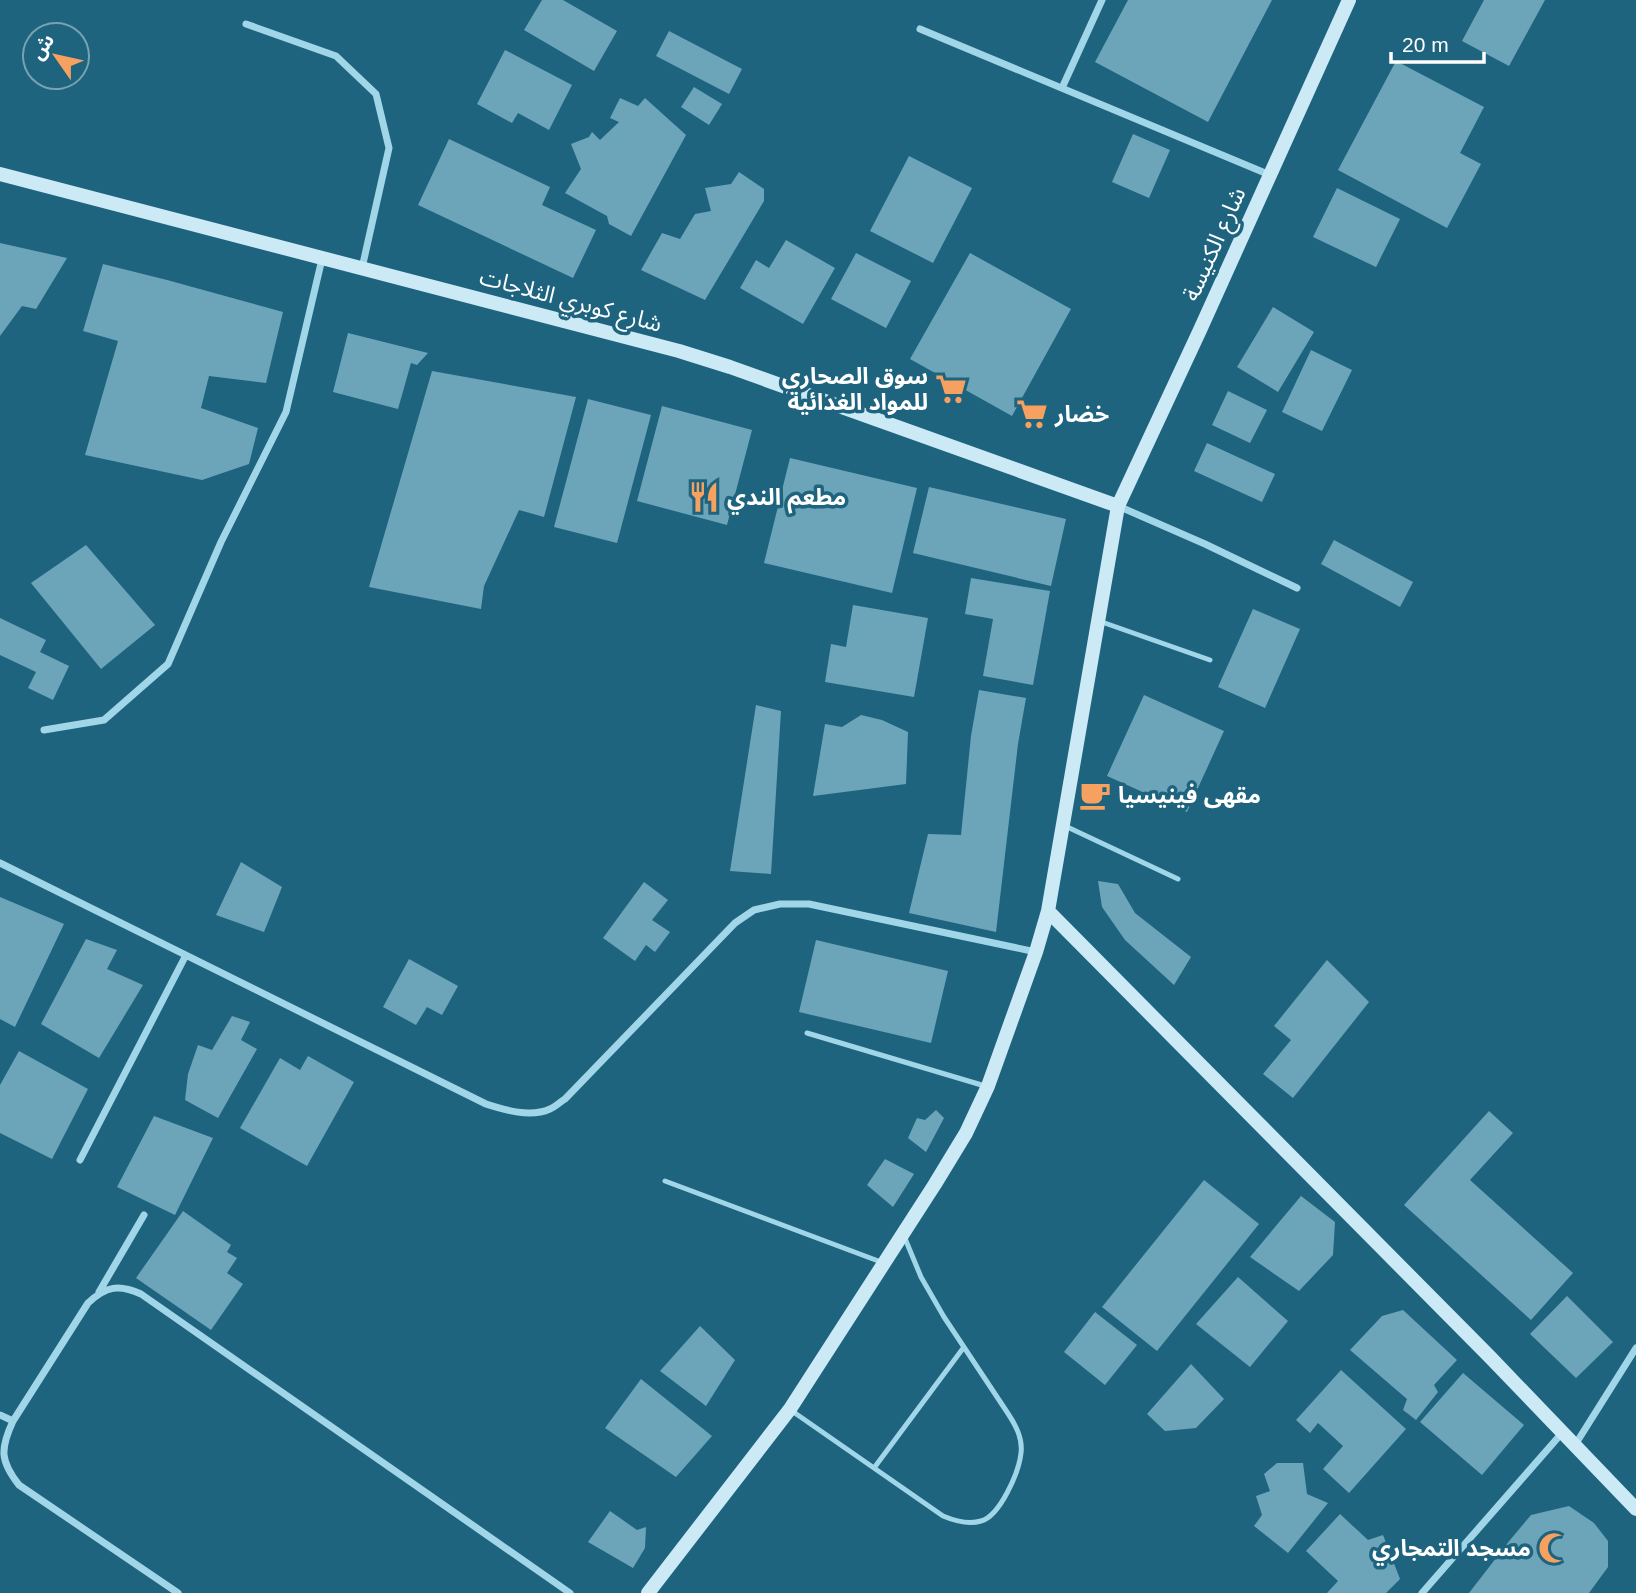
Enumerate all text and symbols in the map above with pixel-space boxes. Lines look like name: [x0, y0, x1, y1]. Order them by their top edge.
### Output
north arrow: [21, 21, 91, 91]
scale bar: [1391, 21, 1484, 65]
text: ش: [26, 30, 58, 63]
text: 20 m: [1402, 33, 1449, 56]
street label: شارع الكنيسة: [1177, 183, 1254, 306]
street label: شارع كوبري الثلاجات: [476, 263, 665, 341]
place label: سوق الصحاري للمواد الغدائية: [782, 363, 928, 415]
supermarket icon: سوق الصحاري للمواد الغدائية: [934, 372, 968, 406]
supermarket icon: خضار: [1015, 397, 1049, 431]
place label: خضار: [1054, 401, 1109, 428]
restaurant icon: مطعم الندي: [687, 480, 721, 514]
place label: مطعم الندي: [727, 484, 846, 515]
cafe icon: مقهى فينيسيا: [1078, 778, 1112, 812]
place label: مقهى فينيسيا: [1118, 782, 1261, 809]
mosque icon: مسجد التمجاري: [1537, 1531, 1571, 1565]
place label: مسجد التمجاري: [1372, 1535, 1531, 1566]

